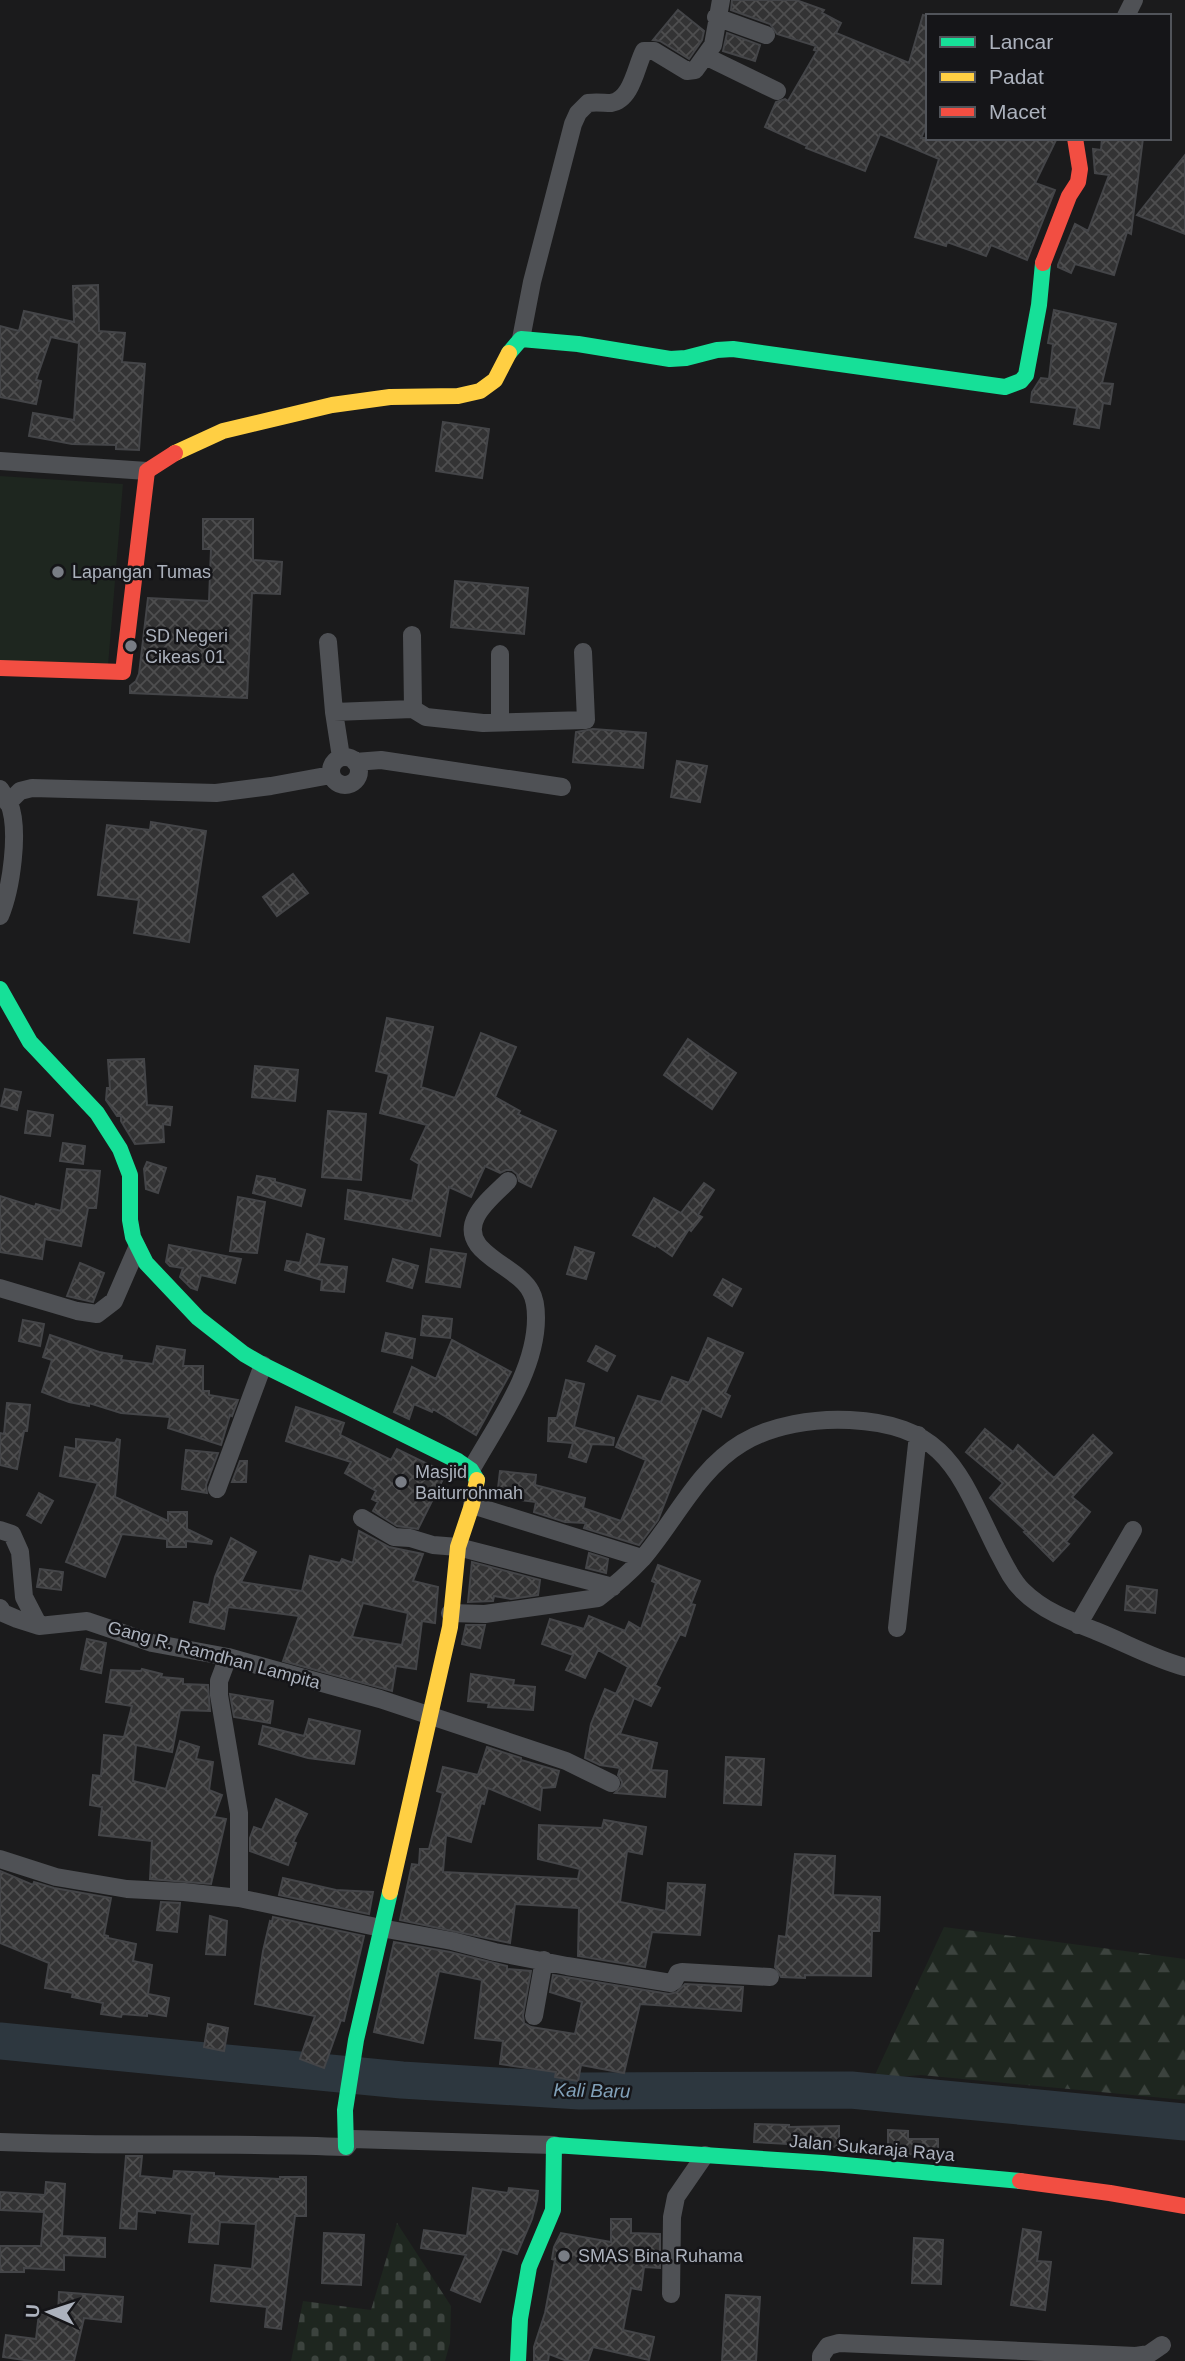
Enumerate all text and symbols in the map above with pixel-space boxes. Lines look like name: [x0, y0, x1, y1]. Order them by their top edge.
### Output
legend: [926, 14, 1171, 140]
text: Lancar: [989, 30, 1053, 53]
text: Padat: [989, 65, 1044, 88]
text: Macet: [989, 100, 1046, 123]
place label: Lapangan Tumas: [72, 562, 211, 582]
marker: Lapangan Tumas: [50, 564, 66, 580]
place label: SD Negeri Cikeas 01: [145, 626, 228, 667]
marker: SD Negeri Cikeas 01: [123, 638, 139, 654]
place label: Masjid Baiturrohmah: [415, 1462, 523, 1503]
marker: Masjid Baiturrohmah: [393, 1474, 409, 1490]
street label: Gang R. Ramdhan Lampita: [106, 1617, 323, 1693]
water label: Kali Baru: [553, 2079, 631, 2102]
street label: Jalan Sukaraja Raya: [788, 2131, 957, 2165]
place label: SMAS Bina Ruhama: [578, 2246, 744, 2266]
marker: SMAS Bina Ruhama: [556, 2248, 572, 2264]
north arrow: [14, 2277, 84, 2347]
text: U: [22, 2304, 43, 2319]

